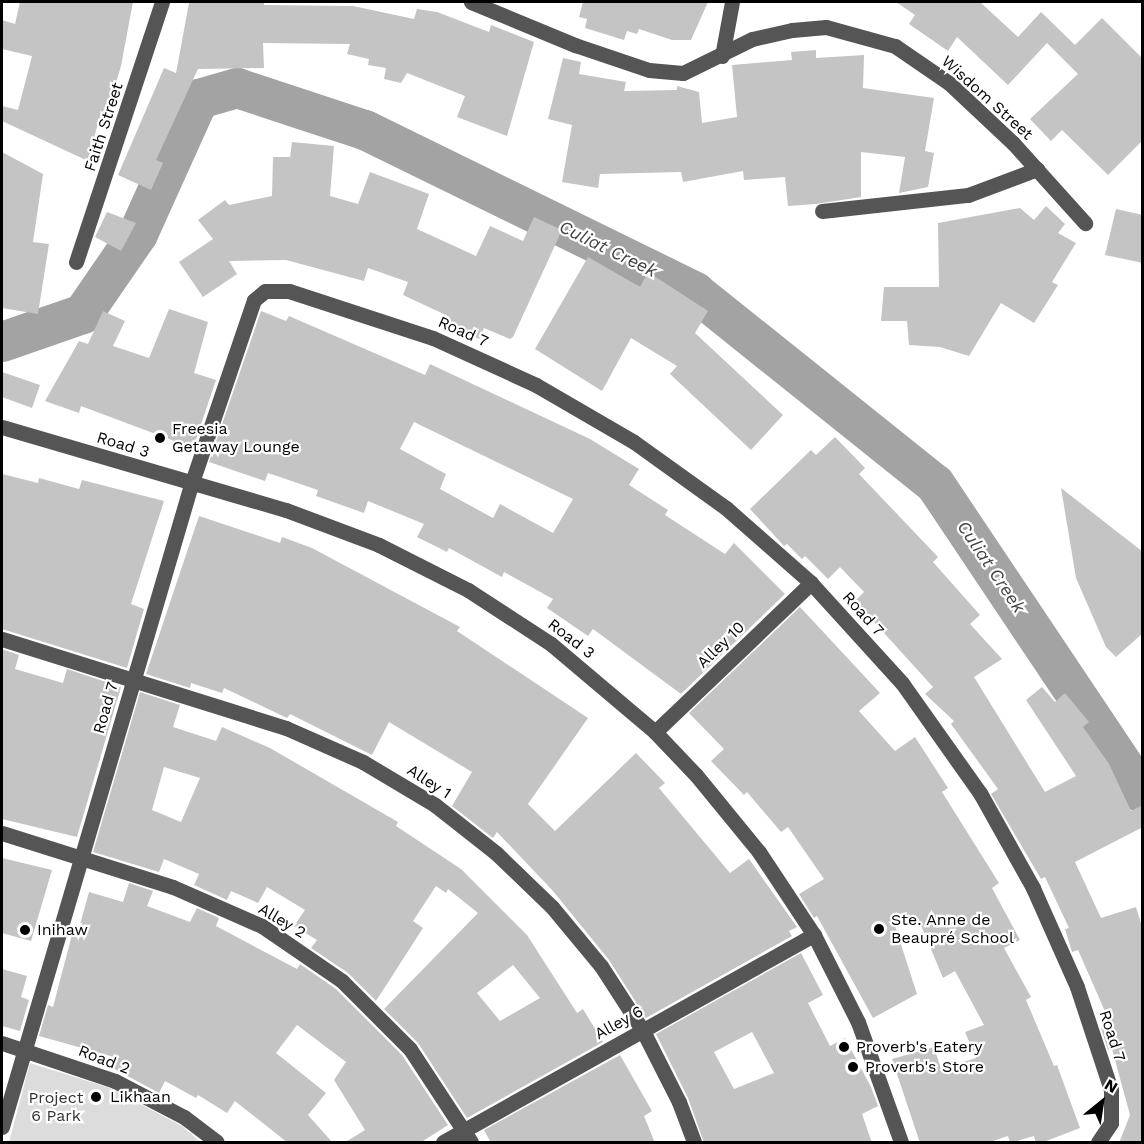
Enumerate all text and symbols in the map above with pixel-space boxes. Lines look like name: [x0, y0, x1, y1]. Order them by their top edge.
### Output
street label: Wisdom Street: [937, 52, 1037, 144]
street label: Faith Street: [81, 80, 127, 174]
water label: Culiat Creek: [555, 216, 661, 282]
street label: Road 7: [435, 312, 491, 352]
place label: Freesia Getaway Lounge: [172, 419, 300, 457]
street label: Road 3: [94, 428, 152, 462]
marker: Freesia Getaway Lounge: [153, 431, 167, 445]
water label: Culiat Creek: [952, 517, 1030, 617]
street label: Road 7: [838, 588, 888, 640]
street label: Road 3: [544, 615, 598, 663]
street label: Alley 10: [693, 618, 749, 672]
street label: Road 7: [89, 680, 123, 736]
street label: Alley 1: [403, 761, 455, 803]
street label: Alley 2: [255, 899, 309, 943]
place label: Ste. Anne de Beaupré School: [891, 910, 1014, 948]
place label: Inihaw: [37, 920, 88, 940]
marker: Ste. Anne de Beaupré School: [872, 922, 886, 936]
marker: Inihaw: [18, 923, 32, 937]
street label: Alley 6: [591, 1002, 647, 1044]
street label: Road 7: [1095, 1008, 1129, 1064]
place label: Proverb's Eatery: [856, 1037, 983, 1057]
marker: Proverb's Eatery: [837, 1040, 851, 1054]
street label: Road 2: [75, 1041, 133, 1079]
place label: Proverb's Store: [865, 1057, 984, 1077]
marker: Proverb's Store: [846, 1060, 860, 1074]
north arrow: [1072, 1072, 1132, 1132]
text: N: [1101, 1075, 1121, 1097]
place label: Likhaan: [110, 1087, 171, 1107]
park label: Project 6 Park: [29, 1088, 83, 1126]
marker: Likhaan: [87, 1088, 105, 1106]

